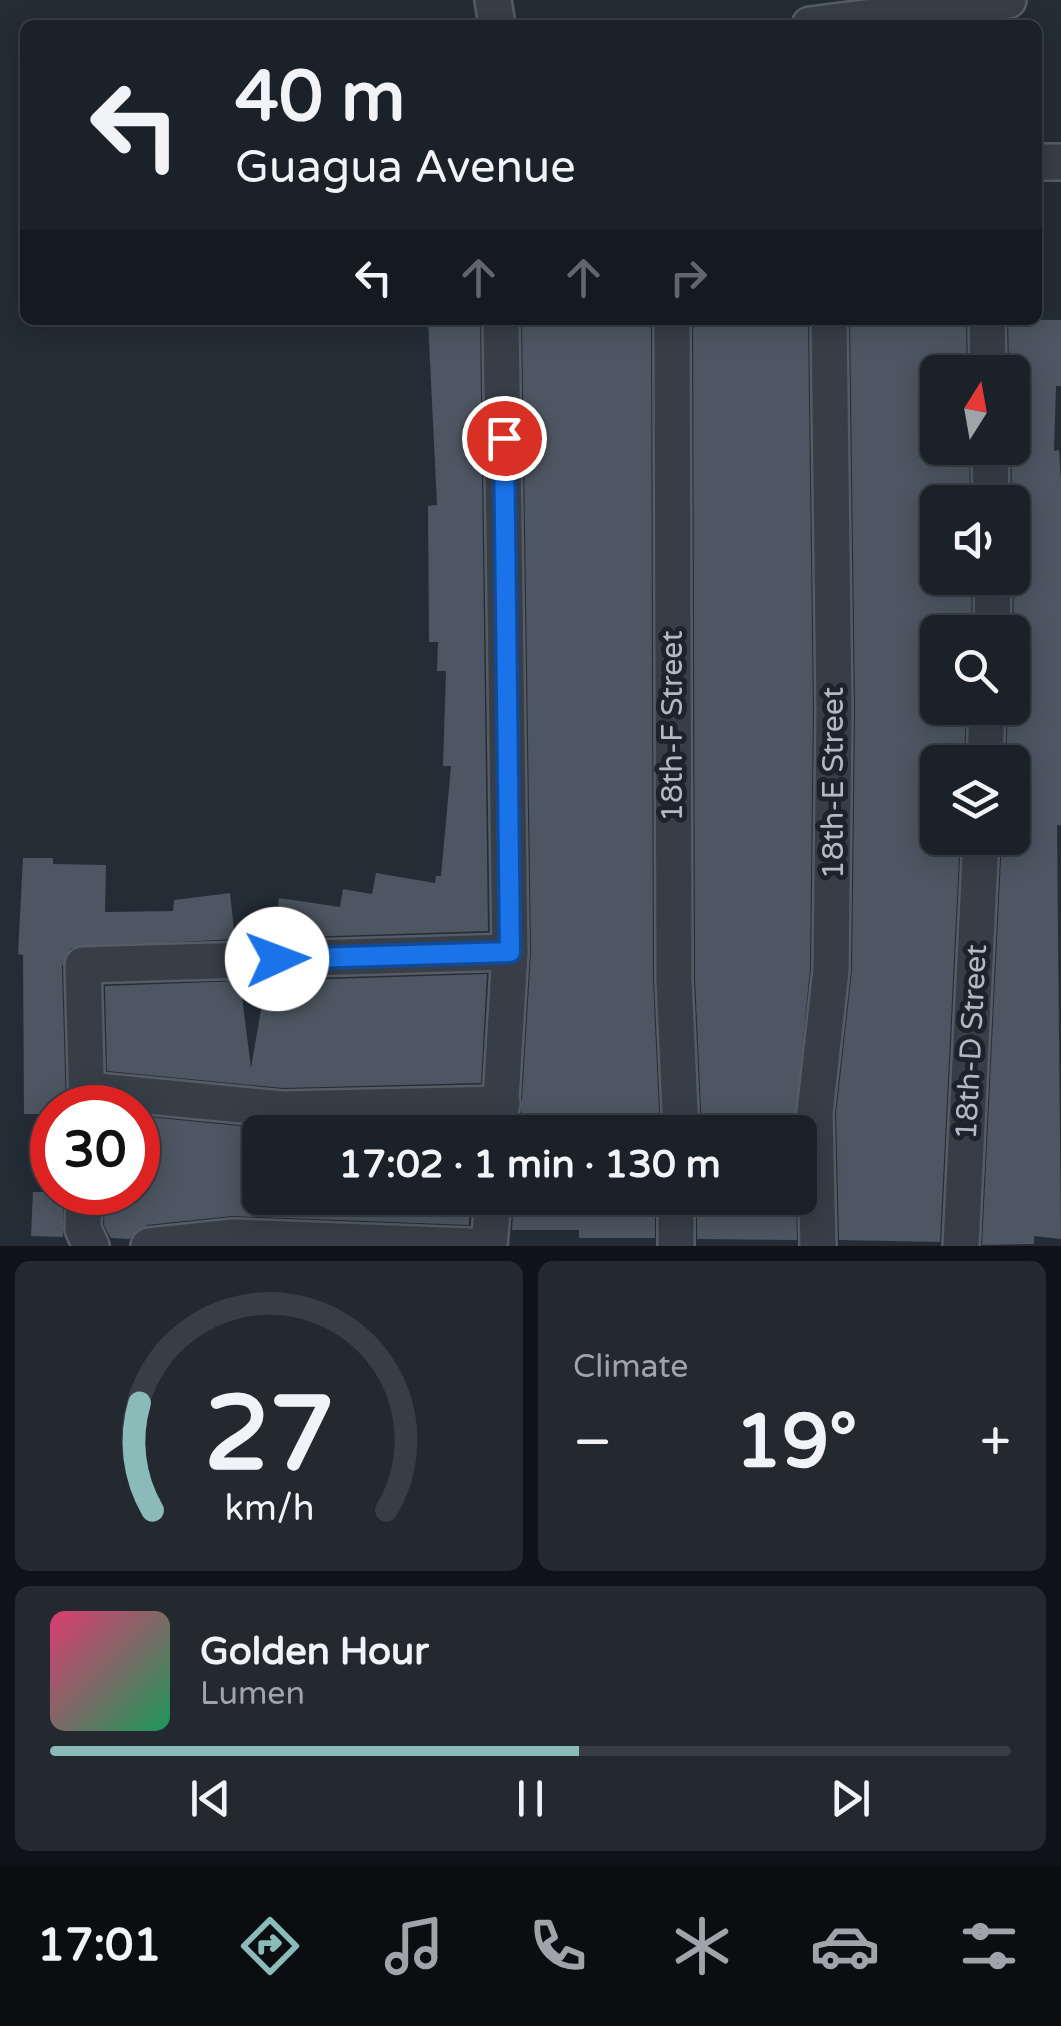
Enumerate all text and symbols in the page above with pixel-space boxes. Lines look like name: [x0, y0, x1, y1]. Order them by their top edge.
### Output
text: 40 m: [235, 56, 405, 140]
icon: left: [70, 60, 200, 190]
text: Guagua Avenue: [235, 141, 576, 195]
icon: left: [346, 250, 401, 305]
icon: ahead: [451, 250, 506, 305]
icon: ahead: [556, 250, 611, 305]
icon: right: [661, 250, 716, 305]
north arrow: [920, 355, 1030, 465]
map controls: [920, 355, 1030, 855]
pin: [462, 396, 547, 481]
icon: arrive: [477, 411, 532, 466]
button: sound: [920, 485, 1030, 595]
button: search: [920, 615, 1030, 725]
street label: 18th-F Street: [654, 630, 691, 822]
street label: 18th-E Street: [815, 687, 852, 879]
button: layers: [920, 745, 1030, 855]
position arrow: [225, 907, 329, 1011]
street label: 18th-D Street: [948, 943, 995, 1141]
speed limit sign: 30: [30, 1085, 160, 1215]
text: 17:02 · 1 min · 130 m: [338, 1142, 721, 1188]
text: Climate: [573, 1348, 688, 1386]
text: 27: [204, 1373, 334, 1498]
text: 19°: [735, 1397, 857, 1487]
text: −: [573, 1410, 612, 1476]
text: +: [980, 1410, 1011, 1476]
text: km/h: [224, 1487, 314, 1530]
text: Golden Hour: [200, 1629, 429, 1675]
text: Lumen: [200, 1675, 305, 1713]
icon: previous: [183, 1771, 238, 1826]
icon: pause: [503, 1771, 558, 1826]
icon: next: [823, 1771, 878, 1826]
icon: directions: [235, 1911, 305, 1981]
icon: music: [379, 1911, 449, 1981]
icon: phone: [523, 1911, 593, 1981]
icon: climate: [667, 1911, 737, 1981]
icon: car: [810, 1911, 880, 1981]
icon: filters: [954, 1911, 1024, 1981]
text: 17:01: [37, 1919, 162, 1973]

